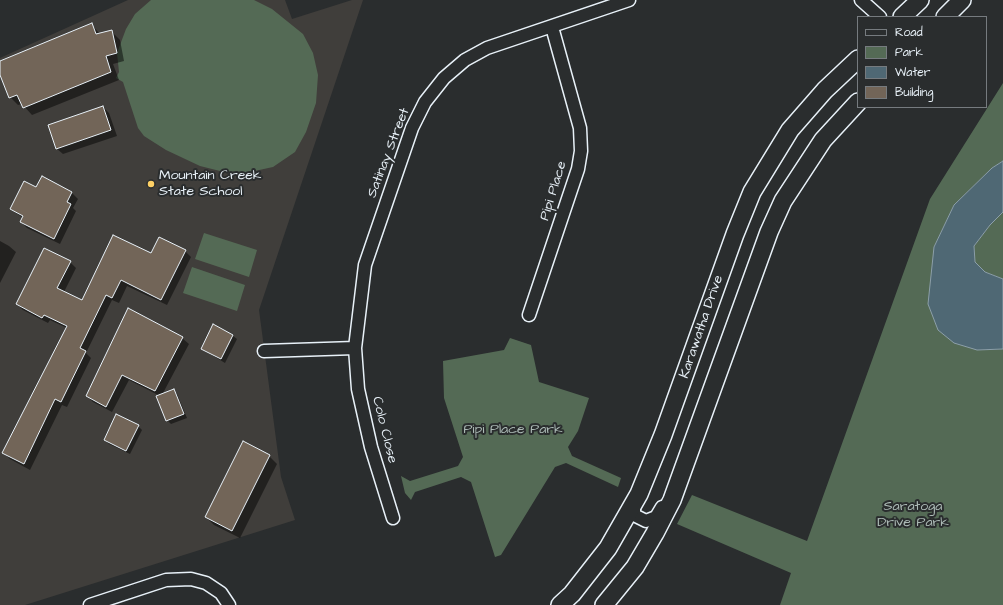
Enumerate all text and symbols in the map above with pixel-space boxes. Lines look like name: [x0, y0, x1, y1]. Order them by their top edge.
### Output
legend: [857, 16, 987, 108]
text: Road: [895, 24, 923, 41]
text: Park: [895, 44, 923, 61]
text: Water: [895, 64, 930, 81]
text: Building: [895, 84, 933, 101]
street label: Satinay Street: [364, 106, 414, 200]
street label: Pipi Place: [537, 159, 571, 223]
place label: Mountain Creek State School: [159, 168, 261, 200]
marker: Mountain Creek State School: [146, 179, 156, 189]
street label: Karawatha Drive: [676, 273, 728, 381]
street label: Colo Close: [368, 395, 400, 465]
park label: Pipi Place Park: [463, 422, 563, 438]
park label: Saratoga Drive Park: [877, 499, 949, 532]

